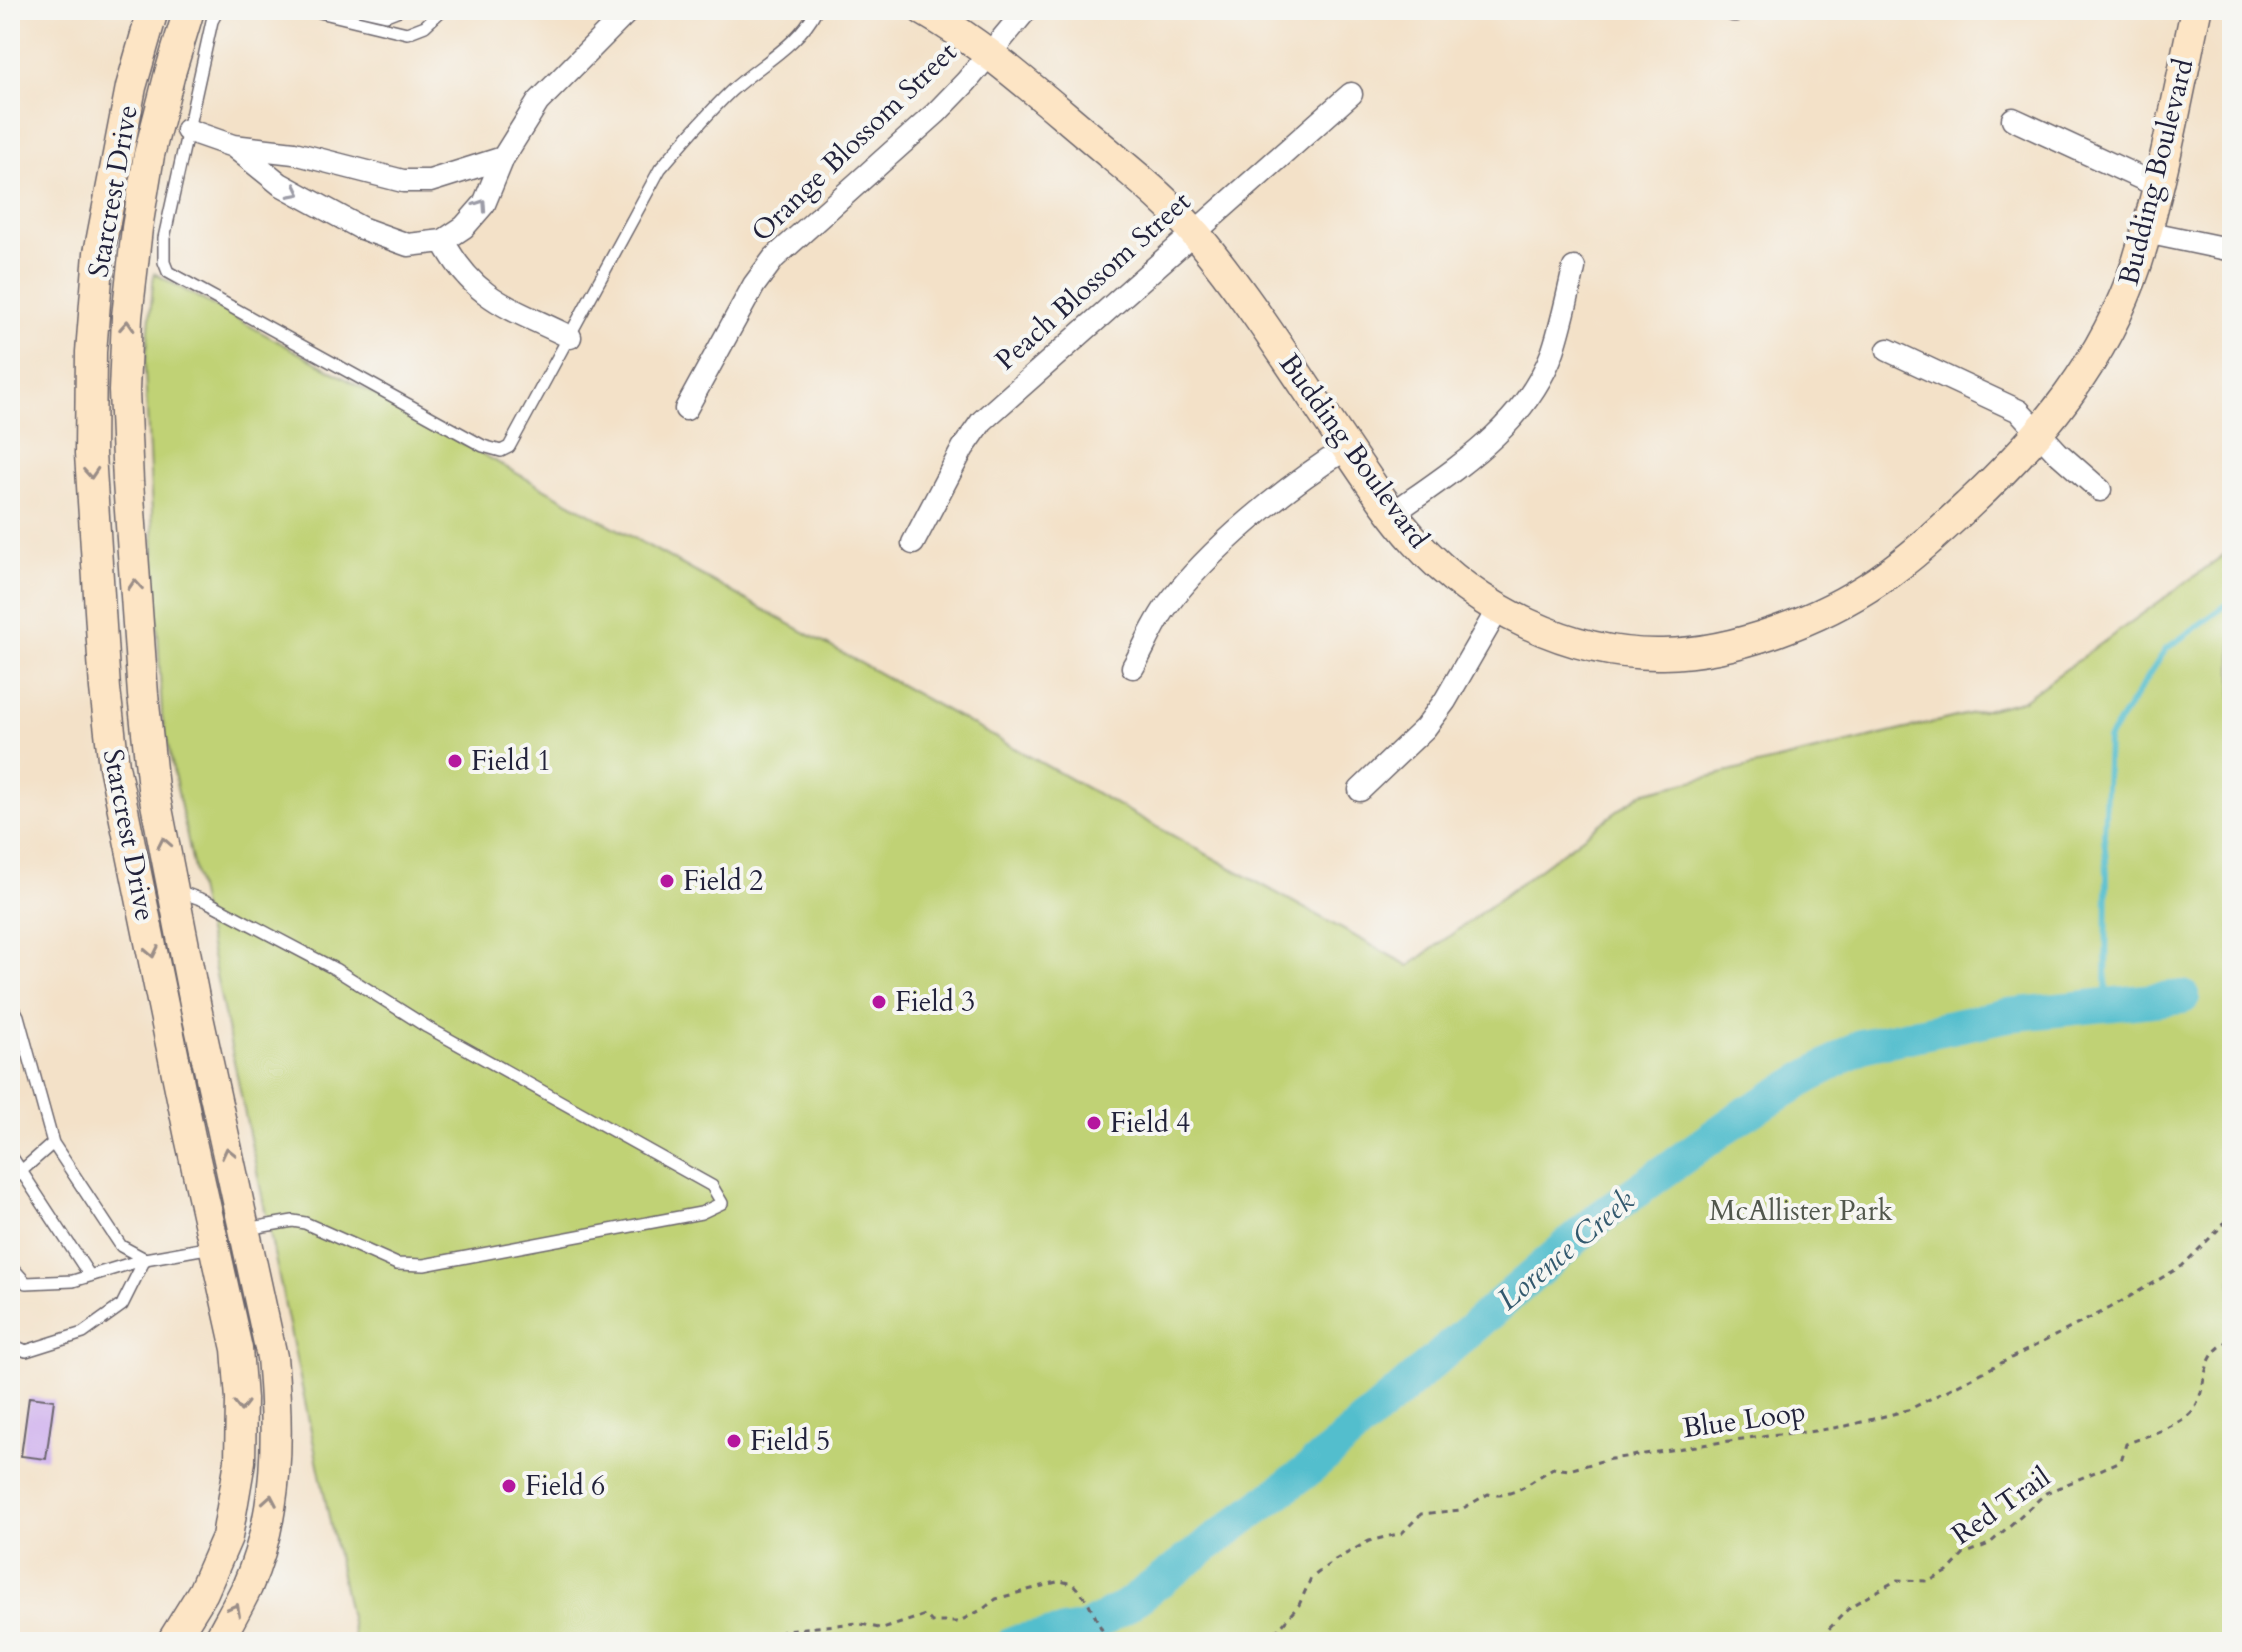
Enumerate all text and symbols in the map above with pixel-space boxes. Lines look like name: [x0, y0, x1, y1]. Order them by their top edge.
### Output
street label: Orange Blossom Street: [743, 34, 965, 250]
street label: Budding Boulevard: [2110, 55, 2203, 289]
street label: Starcrest Drive: [79, 102, 147, 280]
one-way arrow: [287, 183, 301, 198]
street label: Peach Blossom Street: [987, 183, 1199, 379]
one-way arrow: [471, 200, 486, 214]
one-way arrow: [118, 319, 135, 332]
street label: Budding Boulevard: [1270, 346, 1438, 556]
one-way arrow: [82, 467, 99, 480]
one-way arrow: [127, 578, 144, 591]
place label: Field 1: [471, 742, 551, 780]
street label: Starcrest Drive: [94, 746, 164, 924]
marker: Field 1: [446, 752, 464, 770]
one-way arrow: [157, 837, 174, 850]
place label: Field 2: [683, 862, 763, 900]
marker: Field 2: [658, 872, 676, 890]
one-way arrow: [143, 945, 160, 958]
place label: Field 3: [895, 983, 975, 1021]
marker: Field 3: [870, 993, 888, 1011]
place label: Field 4: [1110, 1104, 1190, 1142]
marker: Field 4: [1085, 1114, 1103, 1132]
one-way arrow: [220, 1147, 237, 1160]
water label: Lorence Creek: [1489, 1180, 1644, 1320]
park label: McAllister Park: [1709, 1192, 1893, 1230]
street label: Blue Loop: [1680, 1393, 1808, 1447]
one-way arrow: [232, 1400, 250, 1413]
place label: Field 5: [750, 1422, 830, 1460]
marker: Field 5: [725, 1432, 743, 1450]
street label: Red Trail: [1944, 1458, 2058, 1554]
place label: Field 6: [525, 1467, 605, 1505]
marker: Field 6: [500, 1477, 518, 1495]
one-way arrow: [261, 1493, 278, 1507]
one-way arrow: [226, 1603, 241, 1618]

